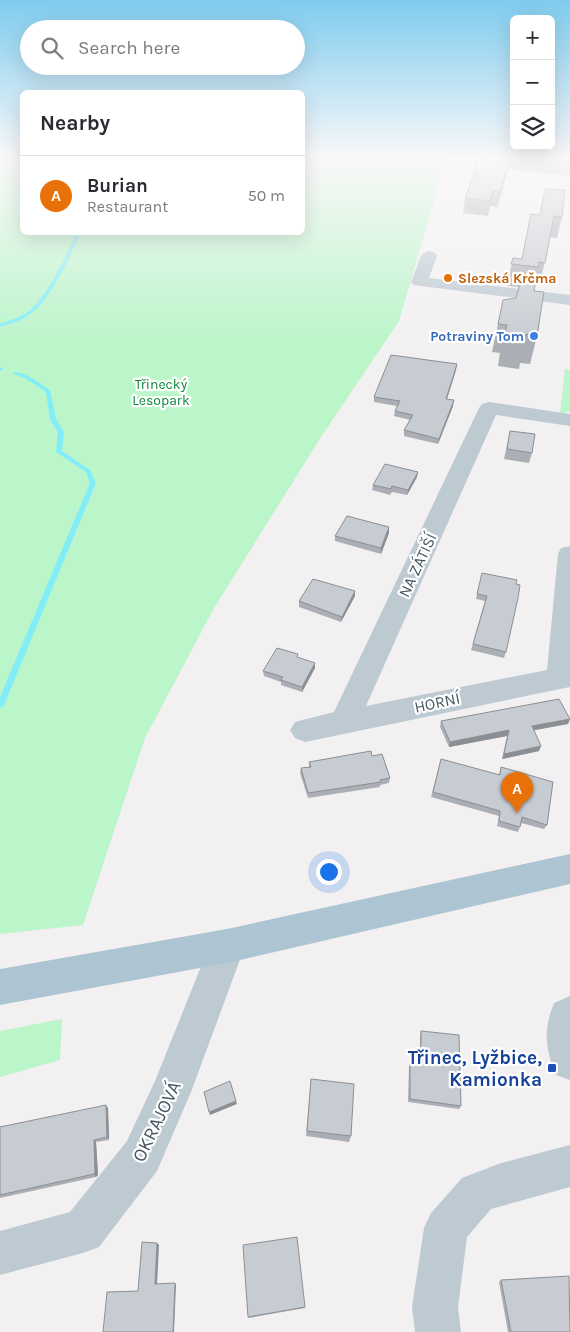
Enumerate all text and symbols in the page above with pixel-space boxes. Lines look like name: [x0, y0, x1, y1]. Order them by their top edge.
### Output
map controls: [510, 15, 555, 150]
button: +: [510, 15, 555, 60]
search box: [20, 20, 305, 75]
icon: search: [38, 34, 66, 62]
text: Search here: [78, 37, 180, 59]
button: −: [510, 60, 555, 105]
button: layers: [510, 105, 555, 150]
text: Nearby: [40, 111, 110, 135]
text: Burian: [87, 175, 148, 197]
text: A: [51, 186, 61, 205]
text: 50 m: [248, 186, 285, 205]
text: Restaurant: [87, 197, 168, 216]
place label: Slezská Krčma: [458, 270, 556, 287]
marker: Slezská Krčma: [442, 272, 454, 284]
place label: Potraviny Tom: [430, 328, 524, 345]
marker: Potraviny Tom: [528, 330, 540, 342]
park label: Třinecký Lesopark: [132, 376, 190, 409]
street label: NA ZÁTIŠÍ: [394, 530, 441, 600]
street label: HORNÍ: [413, 688, 462, 717]
pin: A: [501, 772, 533, 813]
your location: [316, 859, 342, 885]
place label: Třinec, Lyžbice, Kamionka: [408, 1047, 542, 1091]
marker: Třinec, Lyžbice, Kamionka: [546, 1062, 558, 1074]
street label: OKRAJOVÁ: [127, 1077, 186, 1165]

